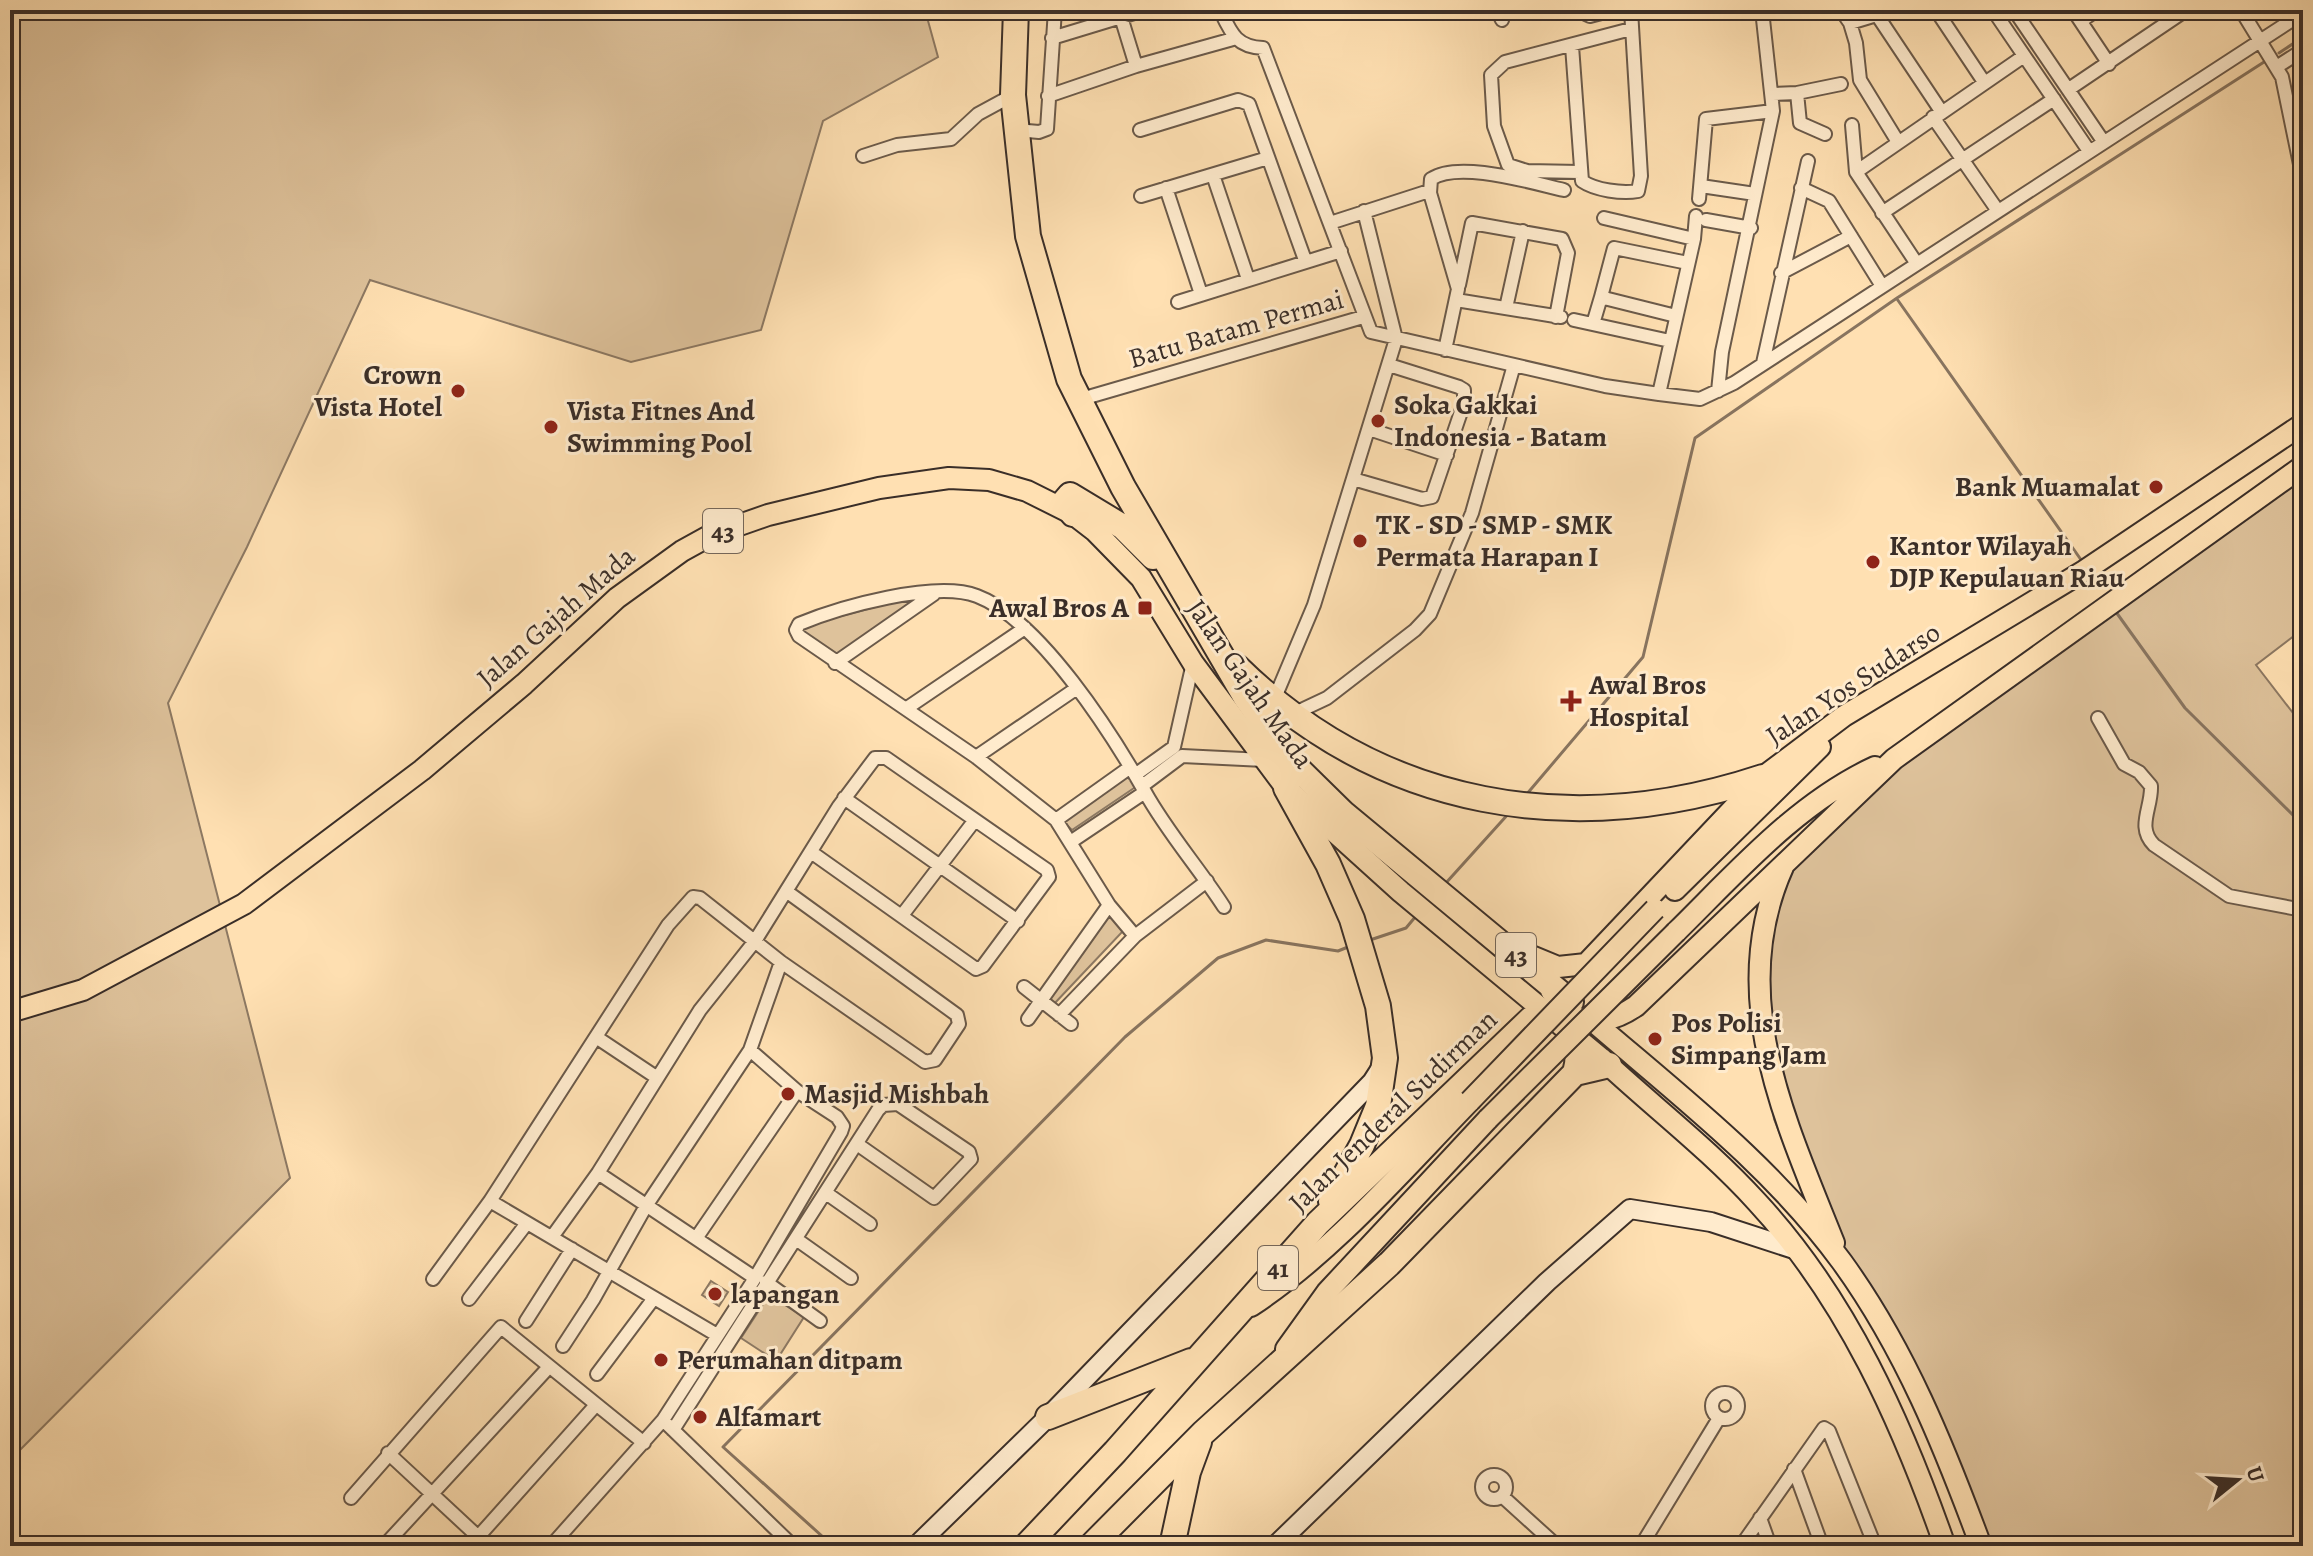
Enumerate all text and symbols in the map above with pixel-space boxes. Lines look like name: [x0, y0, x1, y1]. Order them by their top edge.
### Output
street label: Batu Batam Permai: [1124, 280, 1348, 378]
place label: Crown Vista Hotel: [313, 356, 443, 426]
marker: Crown Vista Hotel: [449, 382, 467, 400]
place label: Soka Gakkai Indonesia - Batam: [1394, 386, 1607, 456]
place label: Vista Fitnes And Swimming Pool: [566, 392, 756, 462]
marker: Soka Gakkai Indonesia - Batam: [1369, 412, 1387, 430]
marker: Vista Fitnes And Swimming Pool: [542, 418, 560, 436]
place label: Bank Muamalat: [1955, 468, 2140, 506]
marker: Bank Muamalat: [2147, 478, 2165, 496]
place label: TK - SD - SMP - SMK Permata Harapan I: [1376, 506, 1613, 576]
road number: 43: [703, 509, 743, 553]
place label: Kantor Wilayah DJP Kepulauan Riau: [1889, 527, 2125, 597]
marker: TK - SD - SMP - SMK Permata Harapan I: [1351, 532, 1369, 550]
street label: Jalan Gajah Mada: [469, 537, 643, 697]
marker: Kantor Wilayah DJP Kepulauan Riau: [1864, 553, 1882, 571]
place label: Awal Bros A: [988, 589, 1129, 627]
street label: Jalan Gajah Mada: [1177, 592, 1323, 776]
marker: Awal Bros A: [1136, 599, 1154, 617]
street label: Jalan Yos Sudarso: [1758, 613, 1948, 755]
place label: Awal Bros Hospital: [1588, 666, 1706, 736]
marker: Awal Bros Hospital: [1560, 690, 1582, 712]
road number: 43: [1496, 933, 1536, 977]
street label: Jalan Jenderal Sudirman: [1280, 1001, 1506, 1221]
place label: Pos Polisi Simpang Jam: [1671, 1004, 1827, 1074]
marker: Pos Polisi Simpang Jam: [1646, 1030, 1664, 1048]
place label: Masjid Mishbah: [804, 1075, 989, 1113]
marker: Masjid Mishbah: [779, 1085, 797, 1103]
road number: 41: [1258, 1246, 1298, 1290]
place label: lapangan: [731, 1275, 840, 1313]
marker: lapangan: [706, 1285, 724, 1303]
place label: Perumahan ditpam: [677, 1341, 903, 1379]
marker: Perumahan ditpam: [652, 1351, 670, 1369]
place label: Alfamart: [715, 1398, 821, 1436]
marker: Alfamart: [691, 1408, 709, 1426]
north arrow: [2197, 1440, 2277, 1520]
text: U: [2239, 1463, 2272, 1486]

